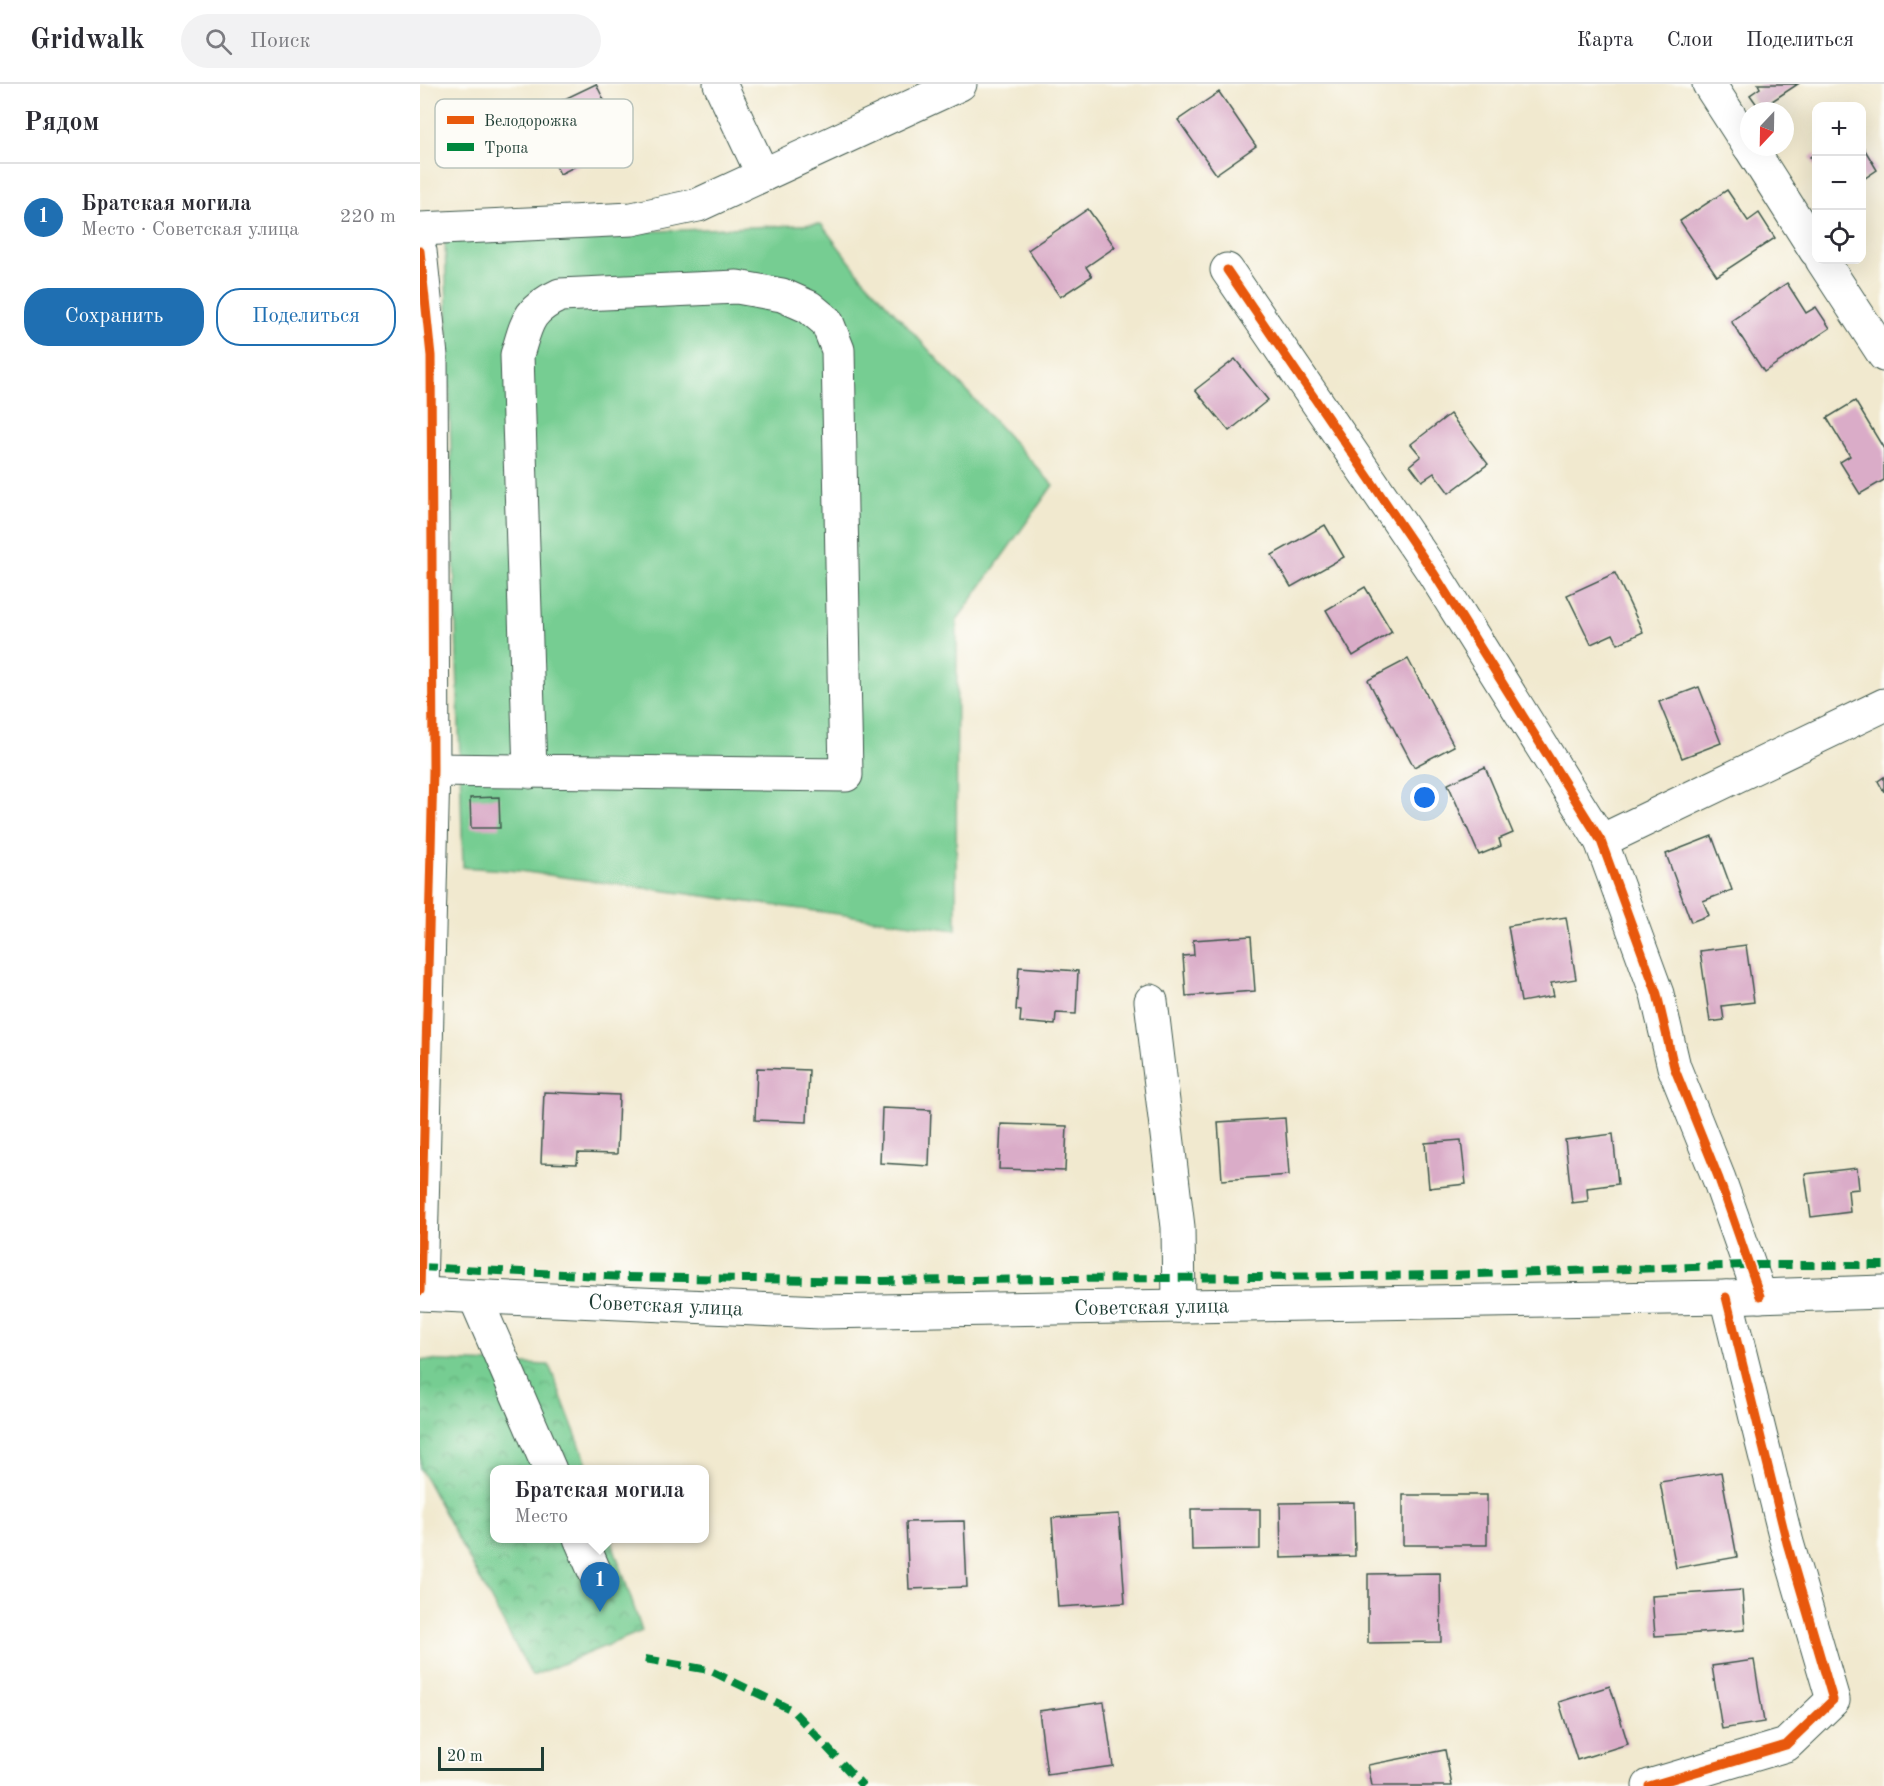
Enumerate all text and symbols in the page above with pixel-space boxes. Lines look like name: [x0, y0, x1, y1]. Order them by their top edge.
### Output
search box: [181, 14, 601, 68]
icon: search: [202, 25, 235, 58]
text: Gridwalk: [30, 27, 145, 55]
text: Поиск: [250, 30, 310, 52]
text: Карта: [1577, 30, 1634, 51]
text: Слои: [1667, 30, 1713, 51]
text: Поделиться: [1746, 30, 1854, 51]
legend: [435, 99, 633, 168]
north arrow: [1740, 102, 1794, 156]
map controls: [1812, 102, 1866, 264]
button: +: [1812, 102, 1866, 156]
text: Рядом: [24, 110, 99, 136]
text: Велодорожка: [484, 114, 577, 130]
text: Тропа: [484, 141, 528, 157]
button: −: [1812, 156, 1866, 210]
text: Братская могила: [81, 193, 251, 215]
text: 1: [38, 207, 49, 227]
text: 220 m: [340, 207, 396, 227]
button: locate: [1812, 210, 1866, 264]
text: Место · Советская улица: [81, 220, 299, 240]
button: Сохранить: [24, 288, 204, 346]
button: Поделиться: [216, 288, 396, 346]
your location: [1410, 783, 1439, 812]
street label: Советская улица: [588, 1293, 743, 1321]
street label: Советская улица: [1074, 1296, 1229, 1320]
popup: [490, 1465, 709, 1543]
text: Братская могила: [514, 1480, 685, 1502]
text: Место: [514, 1507, 568, 1527]
pin: 1: [580, 1562, 620, 1612]
scale bar: [438, 1744, 544, 1772]
text: 20 m: [447, 1749, 483, 1765]

